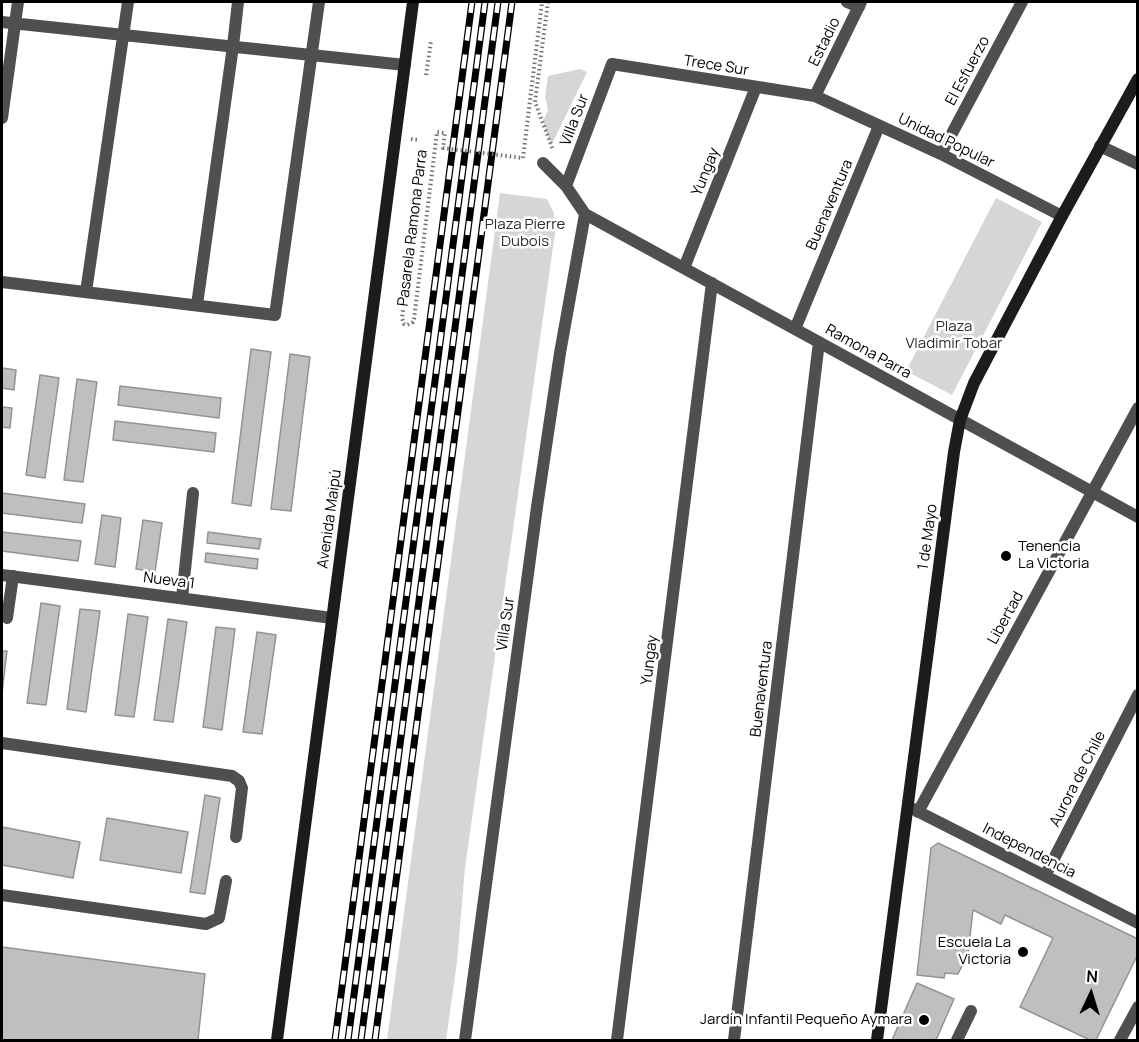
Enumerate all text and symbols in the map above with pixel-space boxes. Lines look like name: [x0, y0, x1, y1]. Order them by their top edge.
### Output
street label: Estadio: [806, 15, 844, 69]
street label: El Esfuerzo: [942, 33, 994, 109]
street label: Trece Sur: [682, 52, 750, 80]
street label: Villa Sur: [557, 91, 593, 149]
street label: Unidad Popular: [895, 110, 997, 172]
street label: Yungay: [688, 145, 724, 199]
street label: Pasarela Ramona Parra: [394, 149, 432, 307]
street label: Buenaventura: [803, 157, 857, 253]
park label: Plaza Pierre Dubois: [485, 216, 565, 251]
park label: Plaza Vladimir Tobar: [906, 318, 1002, 353]
street label: Ramona Parra: [822, 321, 914, 383]
street label: Avenida Maipú: [314, 468, 346, 570]
street label: 1 de Mayo: [914, 503, 942, 571]
place label: Tenencia La Victoria: [1018, 538, 1089, 573]
marker: Tenencia La Victoria: [999, 549, 1013, 563]
street label: Nueva 1: [142, 569, 196, 593]
street label: Libertad: [984, 589, 1028, 647]
street label: Villa Sur: [493, 596, 519, 652]
street label: Yungay: [638, 634, 662, 686]
street label: Buenaventura: [747, 640, 777, 738]
street label: Aurora de Chile: [1046, 728, 1110, 830]
street label: Independencia: [979, 820, 1079, 882]
place label: Escuela La Victoria: [938, 934, 1011, 969]
marker: Escuela La Victoria: [1016, 945, 1030, 959]
north arrow: [1061, 964, 1121, 1024]
text: N: [1086, 965, 1099, 987]
place label: Jardín Infantil Pequeño Aymara: [700, 1011, 912, 1029]
marker: Jardín Infantil Pequeño Aymara: [917, 1013, 931, 1027]

